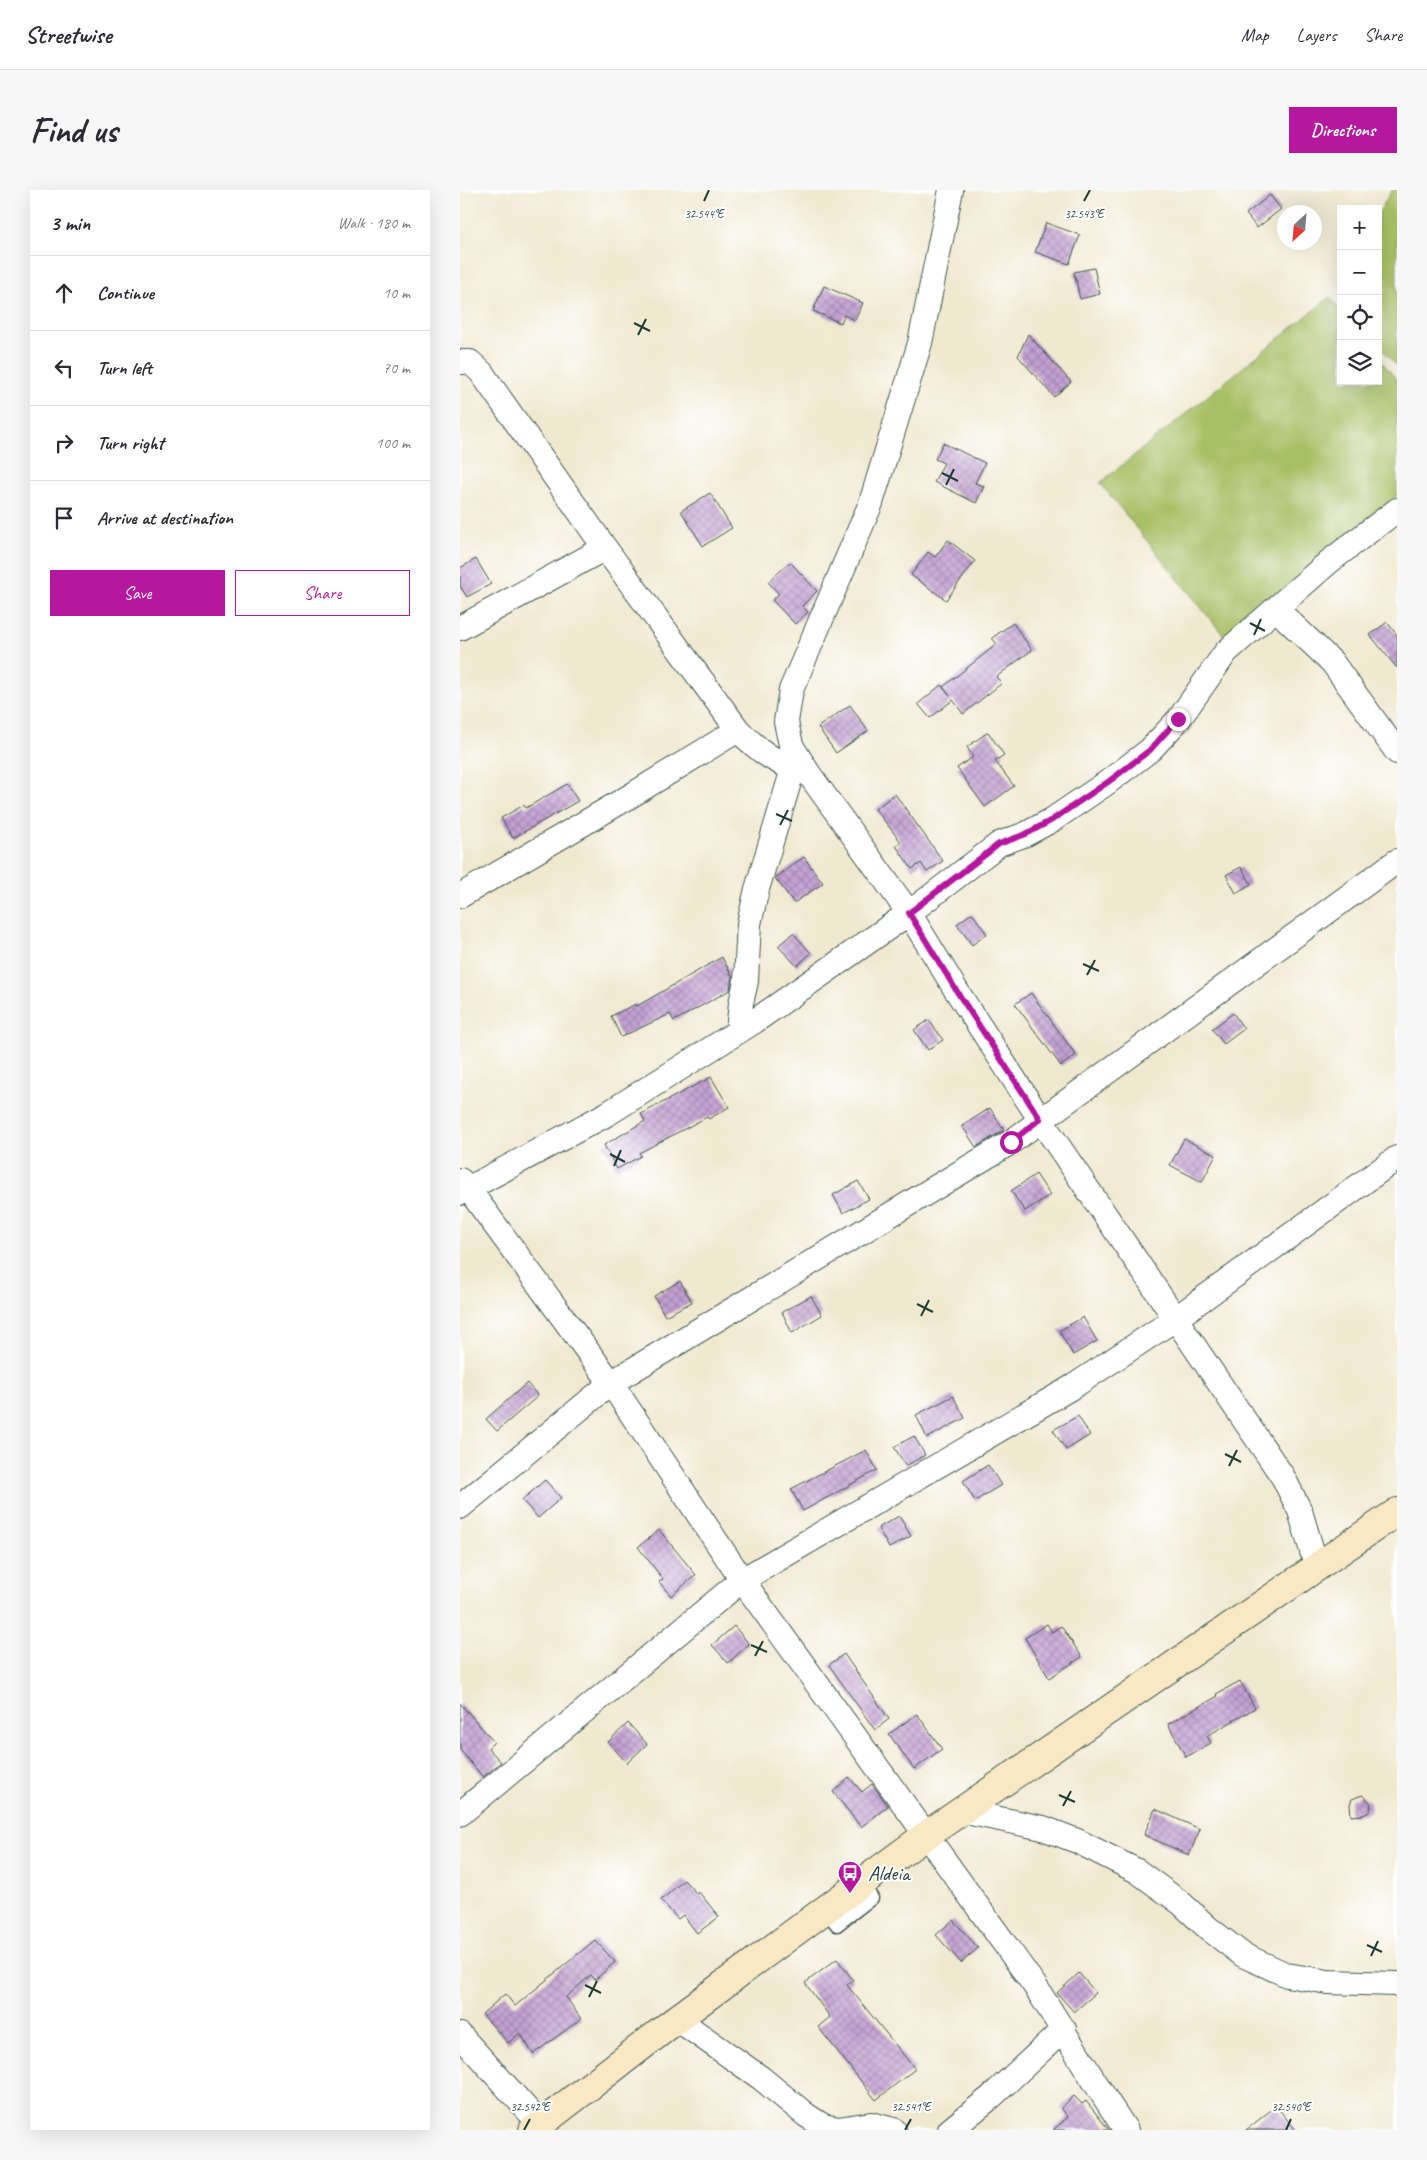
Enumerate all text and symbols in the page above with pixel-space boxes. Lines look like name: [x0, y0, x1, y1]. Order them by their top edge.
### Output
text: Streetwise: [25, 20, 111, 50]
text: Map: [1241, 24, 1269, 46]
text: Layers: [1297, 24, 1336, 46]
text: Share: [1364, 24, 1402, 46]
button: Directions: [1289, 107, 1397, 153]
text: Find us: [30, 108, 117, 153]
north arrow: [1277, 205, 1322, 250]
map controls: [1337, 205, 1382, 385]
button: +: [1337, 205, 1382, 250]
text: 32.544°E: [684, 206, 725, 222]
text: 32.543°E: [1064, 206, 1105, 222]
text: 3 min: [50, 210, 90, 236]
text: Walk · 180 m: [338, 213, 410, 233]
button: −: [1337, 250, 1382, 295]
icon: ahead: [50, 279, 78, 307]
text: Continue: [97, 281, 154, 305]
text: 10 m: [383, 283, 410, 303]
button: locate: [1337, 295, 1382, 340]
button: layers: [1337, 340, 1382, 385]
icon: left: [50, 354, 78, 382]
text: Turn left: [97, 356, 152, 380]
text: 70 m: [383, 358, 410, 378]
icon: right: [50, 429, 78, 457]
text: Turn right: [97, 431, 164, 455]
text: 100 m: [376, 433, 410, 453]
icon: arrive: [50, 504, 78, 532]
text: Arrive at destination: [97, 506, 233, 530]
button: Save: [50, 570, 225, 616]
button: Share: [235, 570, 410, 616]
route end: [1167, 708, 1190, 731]
route start: [1000, 1131, 1023, 1154]
bus stop icon: Aldeia: [837, 1860, 863, 1894]
place label: Aldeia: [868, 1860, 912, 1886]
text: 32.542°E: [510, 2099, 551, 2115]
text: 32.541°E: [891, 2099, 932, 2115]
text: 32.540°E: [1271, 2099, 1312, 2115]

